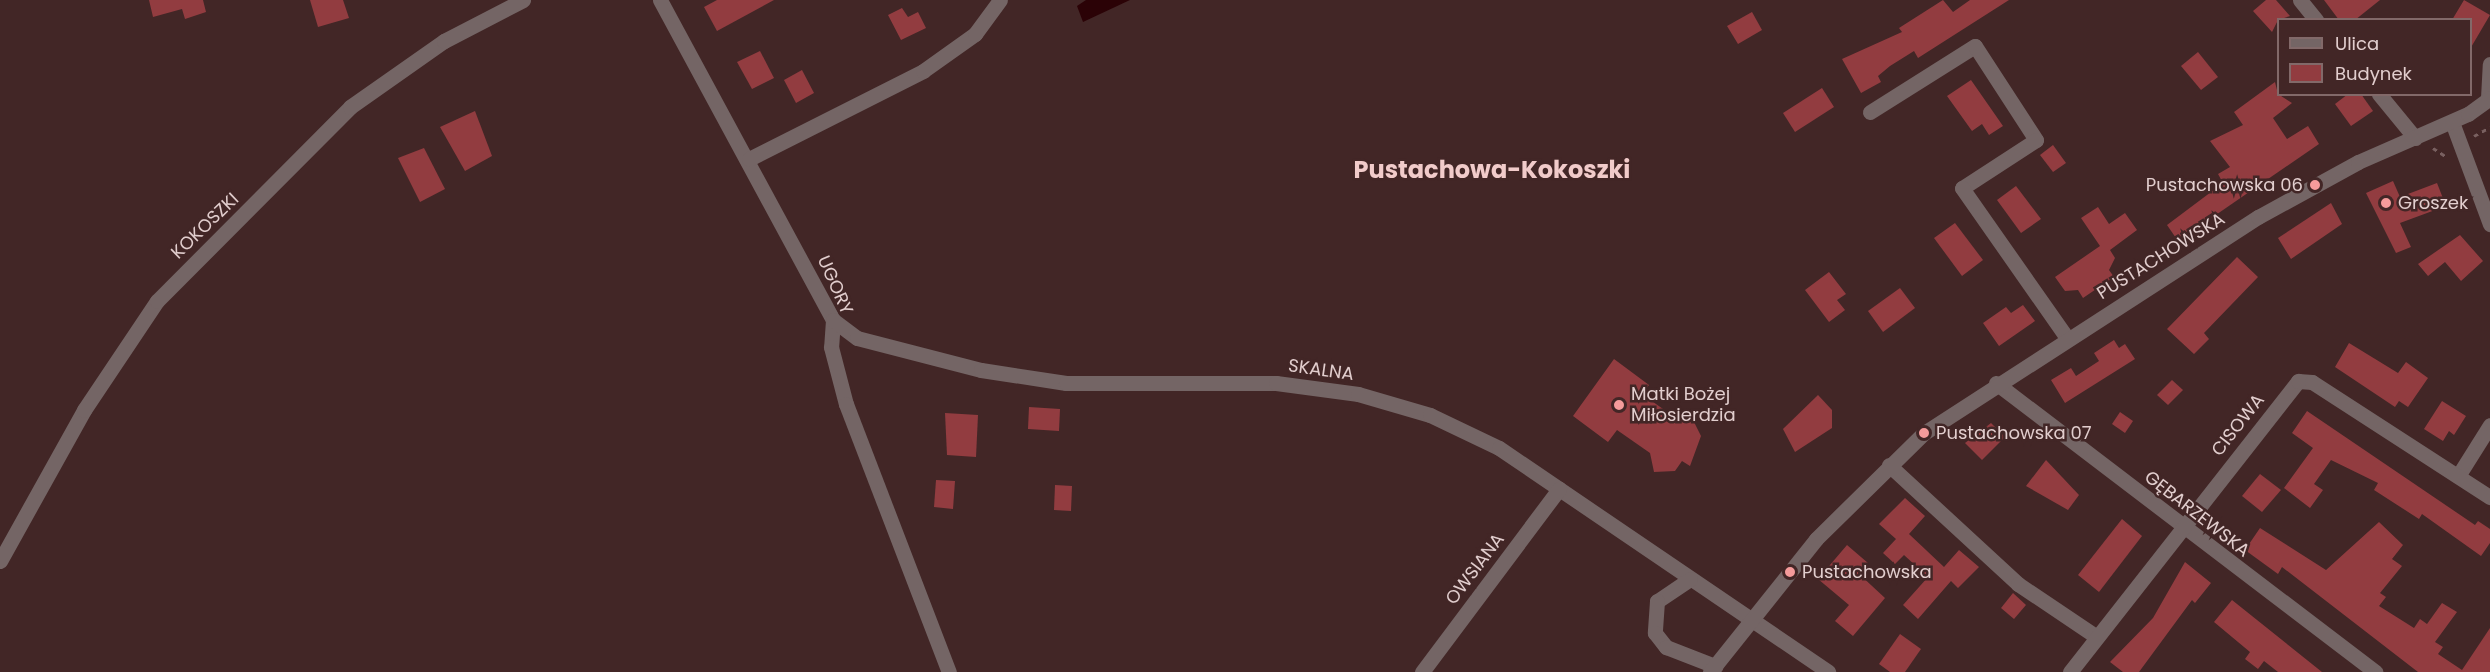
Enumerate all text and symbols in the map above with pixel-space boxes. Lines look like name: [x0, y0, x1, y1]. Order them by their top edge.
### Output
legend: [2277, 18, 2472, 96]
text: Ulica: [2335, 31, 2379, 56]
text: Budynek: [2335, 61, 2412, 86]
district label: Pustachowa-Kokoszki: [1354, 156, 1630, 184]
place label: Pustachowska 06: [2146, 174, 2303, 196]
marker: Pustachowska 06: [2308, 178, 2322, 192]
street label: KOKOSZKI: [167, 189, 243, 263]
place label: Groszek: [2398, 192, 2468, 214]
marker: Groszek: [2379, 196, 2393, 210]
street label: PUSTACHOWSKA: [2093, 208, 2229, 304]
street label: UGORY: [813, 252, 857, 318]
street label: SKALNA: [1287, 355, 1355, 385]
place label: Matki Bożej Miłosierdzia: [1631, 384, 1736, 426]
street label: CISOWA: [2207, 390, 2269, 460]
marker: Matki Bożej Miłosierdzia: [1612, 398, 1626, 412]
place label: Pustachowska 07: [1936, 422, 2092, 444]
marker: Pustachowska 07: [1917, 426, 1931, 440]
street label: GĘBARZEWSKA: [2140, 466, 2254, 562]
street label: OWSIANA: [1441, 529, 1509, 609]
place label: Pustachowska: [1802, 561, 1932, 583]
marker: Pustachowska: [1783, 565, 1797, 579]

